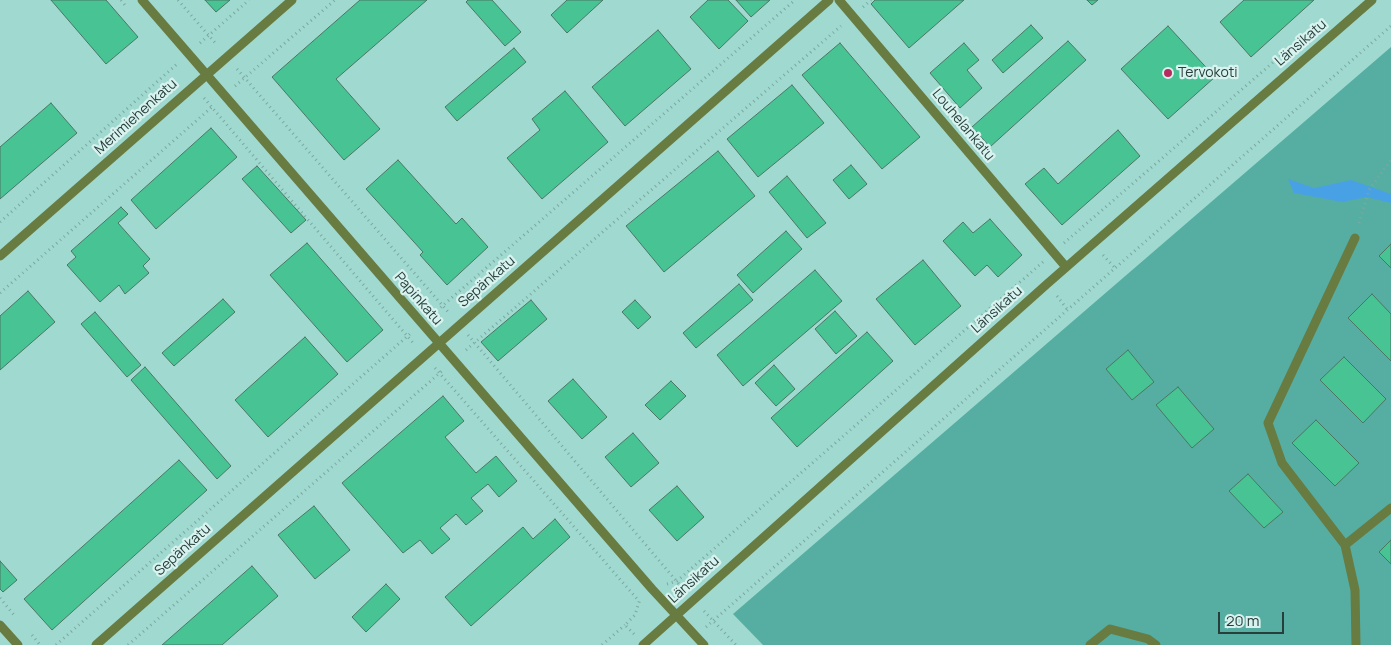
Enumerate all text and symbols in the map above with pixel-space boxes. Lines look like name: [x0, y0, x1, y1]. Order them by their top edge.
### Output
street label: Länsikatu: [1272, 16, 1330, 70]
place label: Tervokoti: [1178, 65, 1238, 81]
marker: Tervokoti: [1162, 67, 1174, 79]
street label: Merimiehenkatu: [91, 76, 181, 158]
street label: Louhelankatu: [928, 86, 998, 164]
street label: Sepänkatu: [455, 253, 519, 311]
street label: Papinkatu: [391, 269, 445, 329]
street label: Länsikatu: [968, 283, 1026, 337]
street label: Sepänkatu: [152, 520, 214, 580]
street label: Länsikatu: [665, 553, 723, 607]
scale bar: [1221, 602, 1287, 634]
text: 20 m: [1226, 610, 1259, 631]

